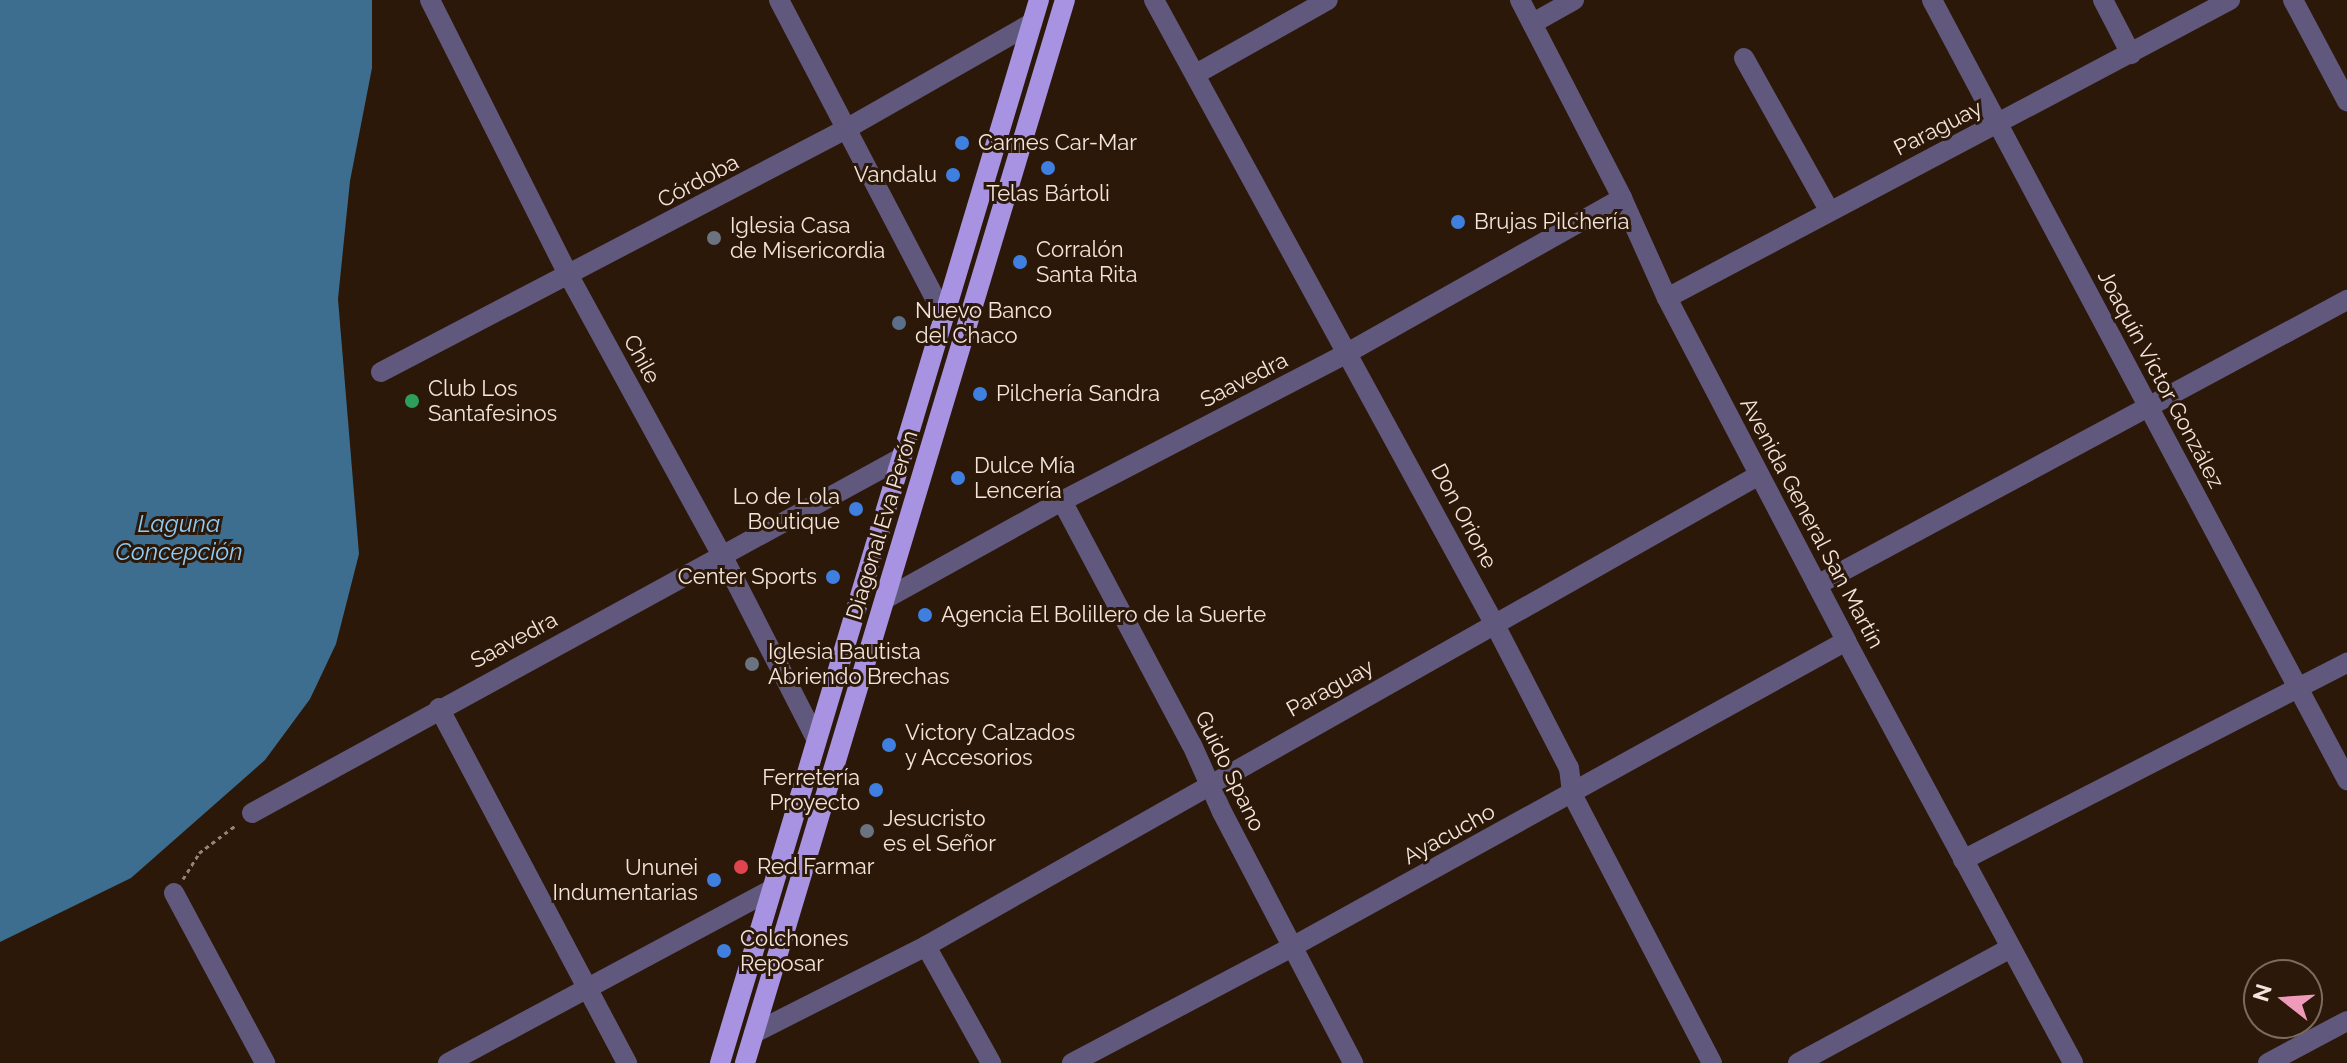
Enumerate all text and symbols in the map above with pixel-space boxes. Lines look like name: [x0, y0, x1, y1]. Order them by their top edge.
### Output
street label: Paraguay: [1889, 95, 1987, 161]
place label: Carnes Car-Mar: [978, 130, 1137, 156]
marker: Carnes Car-Mar: [953, 134, 971, 152]
street label: Córdoba: [653, 149, 743, 213]
marker: Telas Bártoli: [1039, 159, 1057, 177]
place label: Vandalu: [854, 162, 937, 188]
marker: Vandalu: [944, 166, 962, 184]
place label: Telas Bártoli: [986, 181, 1110, 207]
place label: Brujas Pilchería: [1474, 209, 1629, 235]
place label: Iglesia Casa de Misericordia: [730, 212, 885, 264]
marker: Brujas Pilchería: [1449, 213, 1467, 231]
marker: Iglesia Casa de Misericordia: [705, 229, 723, 247]
place label: Corralón Santa Rita: [1036, 236, 1137, 288]
marker: Corralón Santa Rita: [1011, 253, 1029, 271]
street label: Joaquín Víctor González: [2092, 265, 2230, 493]
place label: Nuevo Banco del Chaco: [915, 297, 1052, 348]
marker: Nuevo Banco del Chaco: [890, 314, 908, 332]
street label: Chile: [618, 330, 666, 388]
street label: Saavedra: [1196, 347, 1292, 413]
place label: Club Los Santafesinos: [428, 375, 557, 426]
place label: Pilchería Sandra: [996, 381, 1160, 407]
marker: Pilchería Sandra: [971, 385, 989, 403]
marker: Club Los Santafesinos: [403, 392, 421, 410]
street label: Avenida General San Martín: [1734, 393, 1890, 653]
street label: Diagonal Eva Perón: [841, 427, 923, 623]
place label: Dulce Mía Lencería: [974, 452, 1075, 504]
street label: Don Orione: [1425, 459, 1503, 573]
marker: Dulce Mía Lencería: [949, 469, 967, 487]
place label: Lo de Lola Boutique: [733, 483, 840, 534]
marker: Lo de Lola Boutique: [847, 500, 865, 518]
water label: Laguna Concepción: [115, 510, 243, 566]
place label: Center Sports: [677, 564, 817, 590]
marker: Center Sports: [824, 568, 842, 586]
place label: Agencia El Bolillero de la Suerte: [941, 602, 1267, 628]
street label: Saavedra: [466, 606, 562, 674]
marker: Agencia El Bolillero de la Suerte: [916, 606, 934, 624]
place label: Iglesia Bautista Abriendo Brechas: [768, 638, 950, 690]
street label: Paraguay: [1282, 653, 1378, 723]
marker: Iglesia Bautista Abriendo Brechas: [743, 655, 761, 673]
street label: Guido Spano: [1189, 706, 1271, 836]
place label: Victory Calzados y Accesorios: [905, 719, 1076, 770]
marker: Victory Calzados y Accesorios: [880, 736, 898, 754]
place label: Ferretería Proyecto: [762, 764, 860, 816]
marker: Ferretería Proyecto: [867, 781, 885, 799]
street label: Ayacucho: [1398, 798, 1500, 870]
place label: Jesucristo es el Señor: [883, 805, 997, 856]
marker: Jesucristo es el Señor: [858, 822, 876, 840]
place label: Ununei Indumentarias: [553, 854, 698, 906]
place label: Red Farmar: [757, 854, 874, 880]
marker: Red Farmar: [732, 858, 750, 876]
marker: Ununei Indumentarias: [705, 871, 723, 889]
place label: Colchones Reposar: [740, 925, 849, 976]
marker: Colchones Reposar: [715, 942, 733, 960]
north arrow: [2243, 959, 2323, 1039]
text: N: [2247, 981, 2277, 1004]

